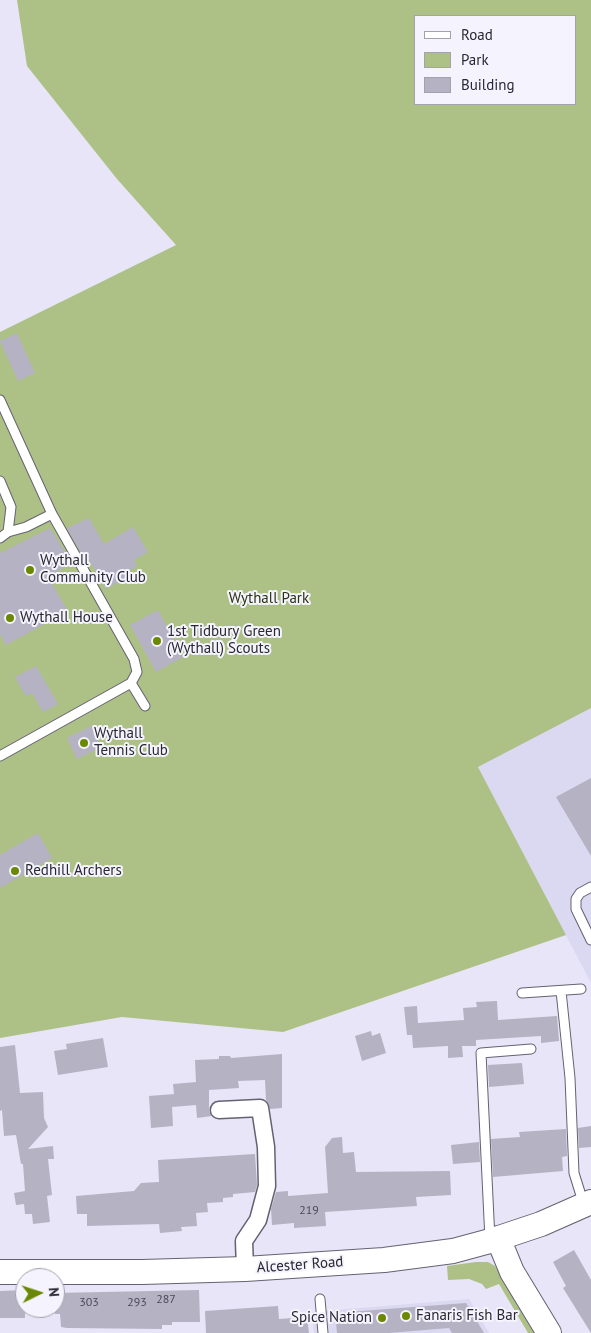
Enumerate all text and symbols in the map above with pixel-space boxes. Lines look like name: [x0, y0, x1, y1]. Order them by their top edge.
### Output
legend: [414, 15, 576, 105]
text: Road: [461, 25, 493, 44]
text: Park: [461, 50, 489, 69]
text: Building: [461, 75, 515, 94]
place label: Wythall Community Club: [40, 552, 146, 587]
marker: Wythall Community Club: [24, 564, 36, 576]
park label: Wythall Park: [229, 590, 309, 608]
place label: Wythall House: [20, 609, 113, 627]
marker: Wythall House: [4, 612, 16, 624]
place label: 1st Tidbury Green (Wythall) Scouts: [167, 623, 281, 658]
marker: 1st Tidbury Green (Wythall) Scouts: [151, 635, 163, 647]
place label: Wythall Tennis Club: [94, 725, 168, 760]
marker: Wythall Tennis Club: [78, 737, 90, 749]
place label: Redhill Archers: [25, 862, 122, 880]
marker: Redhill Archers: [9, 865, 21, 877]
house number: 219: [299, 1204, 319, 1218]
street label: Alcester Road: [256, 1253, 344, 1277]
north arrow: [15, 1268, 65, 1318]
text: N: [45, 1287, 63, 1297]
house number: 287: [156, 1293, 176, 1307]
house number: 303: [79, 1296, 99, 1310]
house number: 293: [127, 1296, 147, 1310]
place label: Fanaris Fish Bar: [416, 1307, 518, 1325]
place label: Spice Nation: [291, 1309, 372, 1327]
marker: Fanaris Fish Bar: [400, 1310, 412, 1322]
marker: Spice Nation: [376, 1312, 388, 1324]

